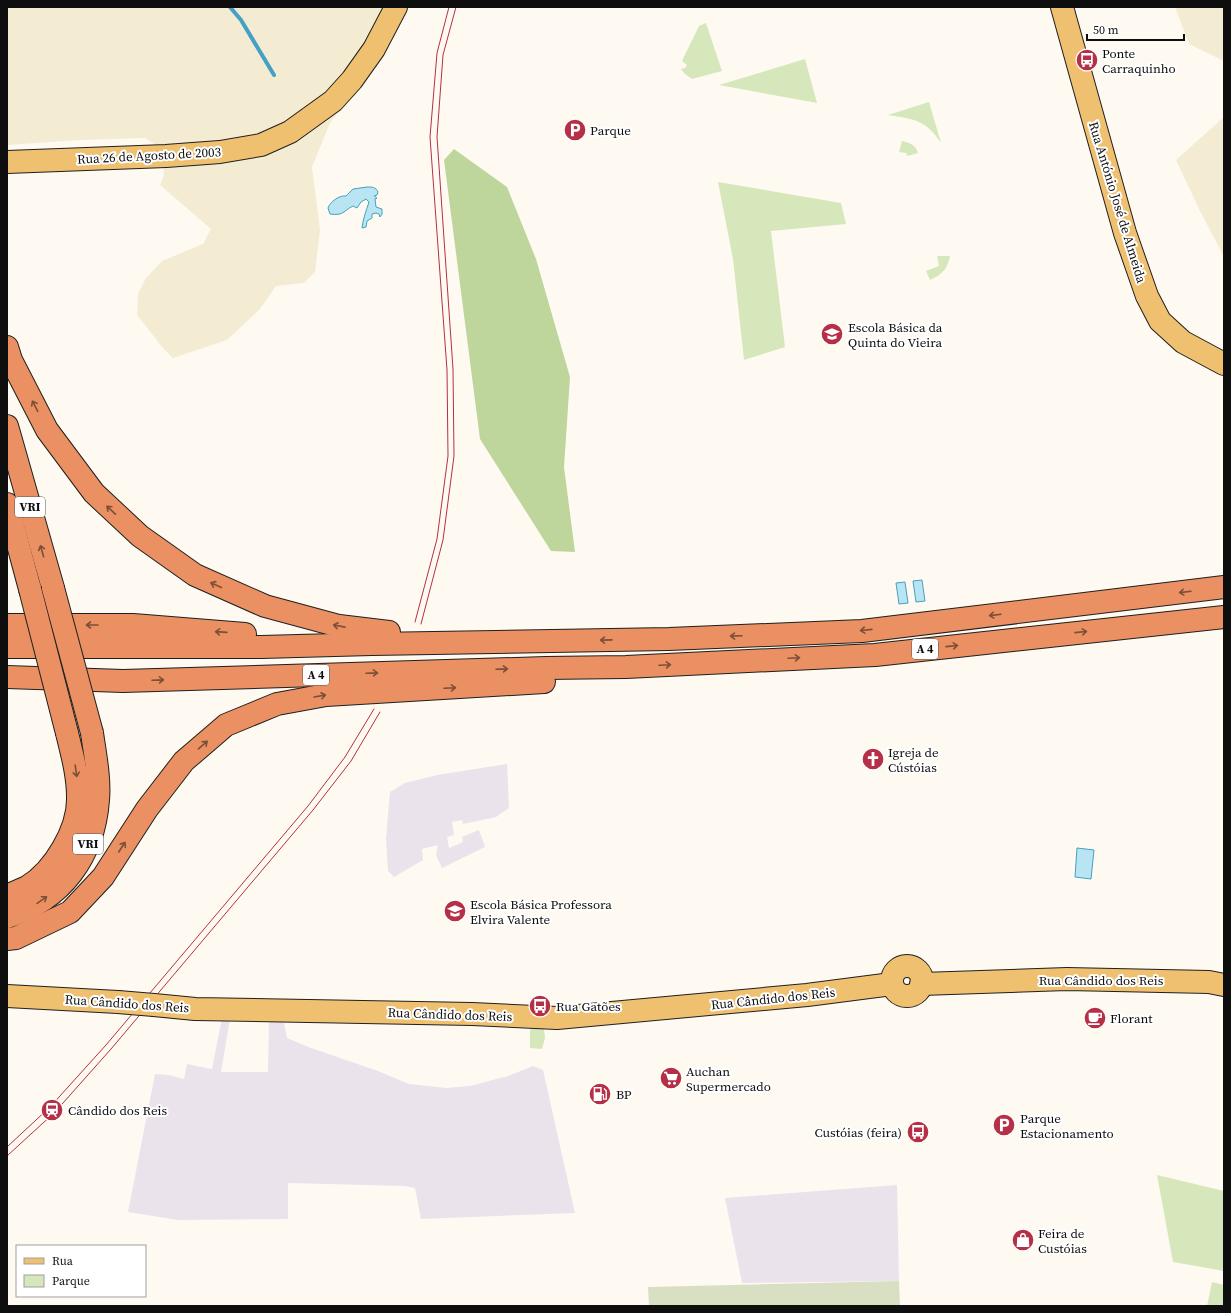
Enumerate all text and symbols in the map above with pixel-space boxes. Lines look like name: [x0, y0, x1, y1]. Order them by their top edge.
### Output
scale bar: [1087, 16, 1184, 42]
text: 50 m: [1093, 22, 1119, 38]
place label: Ponte Carraquinho: [1102, 45, 1176, 77]
bus stop icon: Ponte Carraquinho: [1074, 47, 1100, 73]
parking icon: Parque: [562, 117, 588, 143]
street label: Rua António José de Almeida: [1085, 119, 1150, 285]
place label: Parque: [590, 122, 631, 139]
street label: Rua 26 de Agosto de 2003: [77, 143, 221, 168]
place label: Escola Básica da Quinta do Vieira: [848, 319, 943, 351]
school or university icon: Escola Básica da Quinta do Vieira: [819, 321, 845, 347]
one-way arrow: [30, 400, 38, 412]
road number: VRI: [15, 497, 45, 517]
one-way arrow: [106, 505, 117, 514]
one-way arrow: [38, 545, 45, 558]
one-way arrow: [211, 581, 223, 588]
one-way arrow: [1179, 588, 1192, 596]
one-way arrow: [989, 611, 1002, 619]
one-way arrow: [86, 621, 99, 629]
one-way arrow: [333, 622, 346, 630]
one-way arrow: [860, 627, 873, 634]
one-way arrow: [215, 629, 228, 636]
one-way arrow: [1074, 629, 1087, 636]
one-way arrow: [730, 632, 743, 640]
one-way arrow: [600, 636, 613, 644]
road number: A 4: [912, 639, 938, 659]
one-way arrow: [945, 642, 958, 650]
one-way arrow: [787, 655, 800, 662]
one-way arrow: [658, 661, 671, 669]
road number: A 4: [303, 665, 329, 685]
one-way arrow: [495, 665, 508, 673]
one-way arrow: [365, 669, 378, 677]
one-way arrow: [151, 676, 164, 684]
one-way arrow: [443, 684, 456, 691]
one-way arrow: [313, 692, 326, 700]
one-way arrow: [197, 741, 208, 750]
place label: Igreja de Cústóias: [888, 744, 939, 776]
church icon: Igreja de Cústóias: [860, 746, 886, 772]
one-way arrow: [72, 764, 80, 777]
road number: VRI: [73, 834, 103, 854]
one-way arrow: [119, 841, 127, 853]
one-way arrow: [36, 896, 47, 904]
place label: Escola Básica Professora Elvira Valente: [470, 896, 612, 928]
school or university icon: Escola Básica Professora Elvira Valente: [442, 898, 468, 924]
street label: Rua Cândido dos Reis: [1039, 972, 1164, 989]
street label: Rua Cândido dos Reis: [710, 983, 836, 1013]
street label: Rua Cândido dos Reis: [64, 991, 190, 1016]
bus stop icon: Rua Gatões: [527, 993, 553, 1019]
place label: Rua Gatões: [556, 998, 621, 1015]
street label: Rua Cândido dos Reis: [387, 1004, 513, 1025]
cafe icon: Florant: [1082, 1005, 1108, 1031]
place label: Florant: [1110, 1010, 1153, 1027]
place label: Auchan Supermercado: [686, 1063, 771, 1095]
supermarket icon: Auchan Supermercado: [658, 1065, 684, 1091]
fuel station icon: BP: [587, 1081, 613, 1107]
place label: BP: [616, 1086, 632, 1103]
station icon: Cândido dos Reis: [39, 1097, 65, 1123]
place label: Cândido dos Reis: [68, 1102, 167, 1119]
place label: Parque Estacionamento: [1020, 1110, 1114, 1142]
parking icon: Parque Estacionamento: [991, 1112, 1017, 1138]
bus stop icon: Custóias (feira): [905, 1119, 931, 1145]
place label: Custóias (feira): [814, 1124, 902, 1141]
place label: Feira de Custóias: [1038, 1225, 1087, 1257]
shop icon: Feira de Custóias: [1010, 1227, 1036, 1253]
legend: [16, 1245, 146, 1297]
text: Rua: [52, 1253, 74, 1269]
text: Parque: [52, 1273, 90, 1289]

